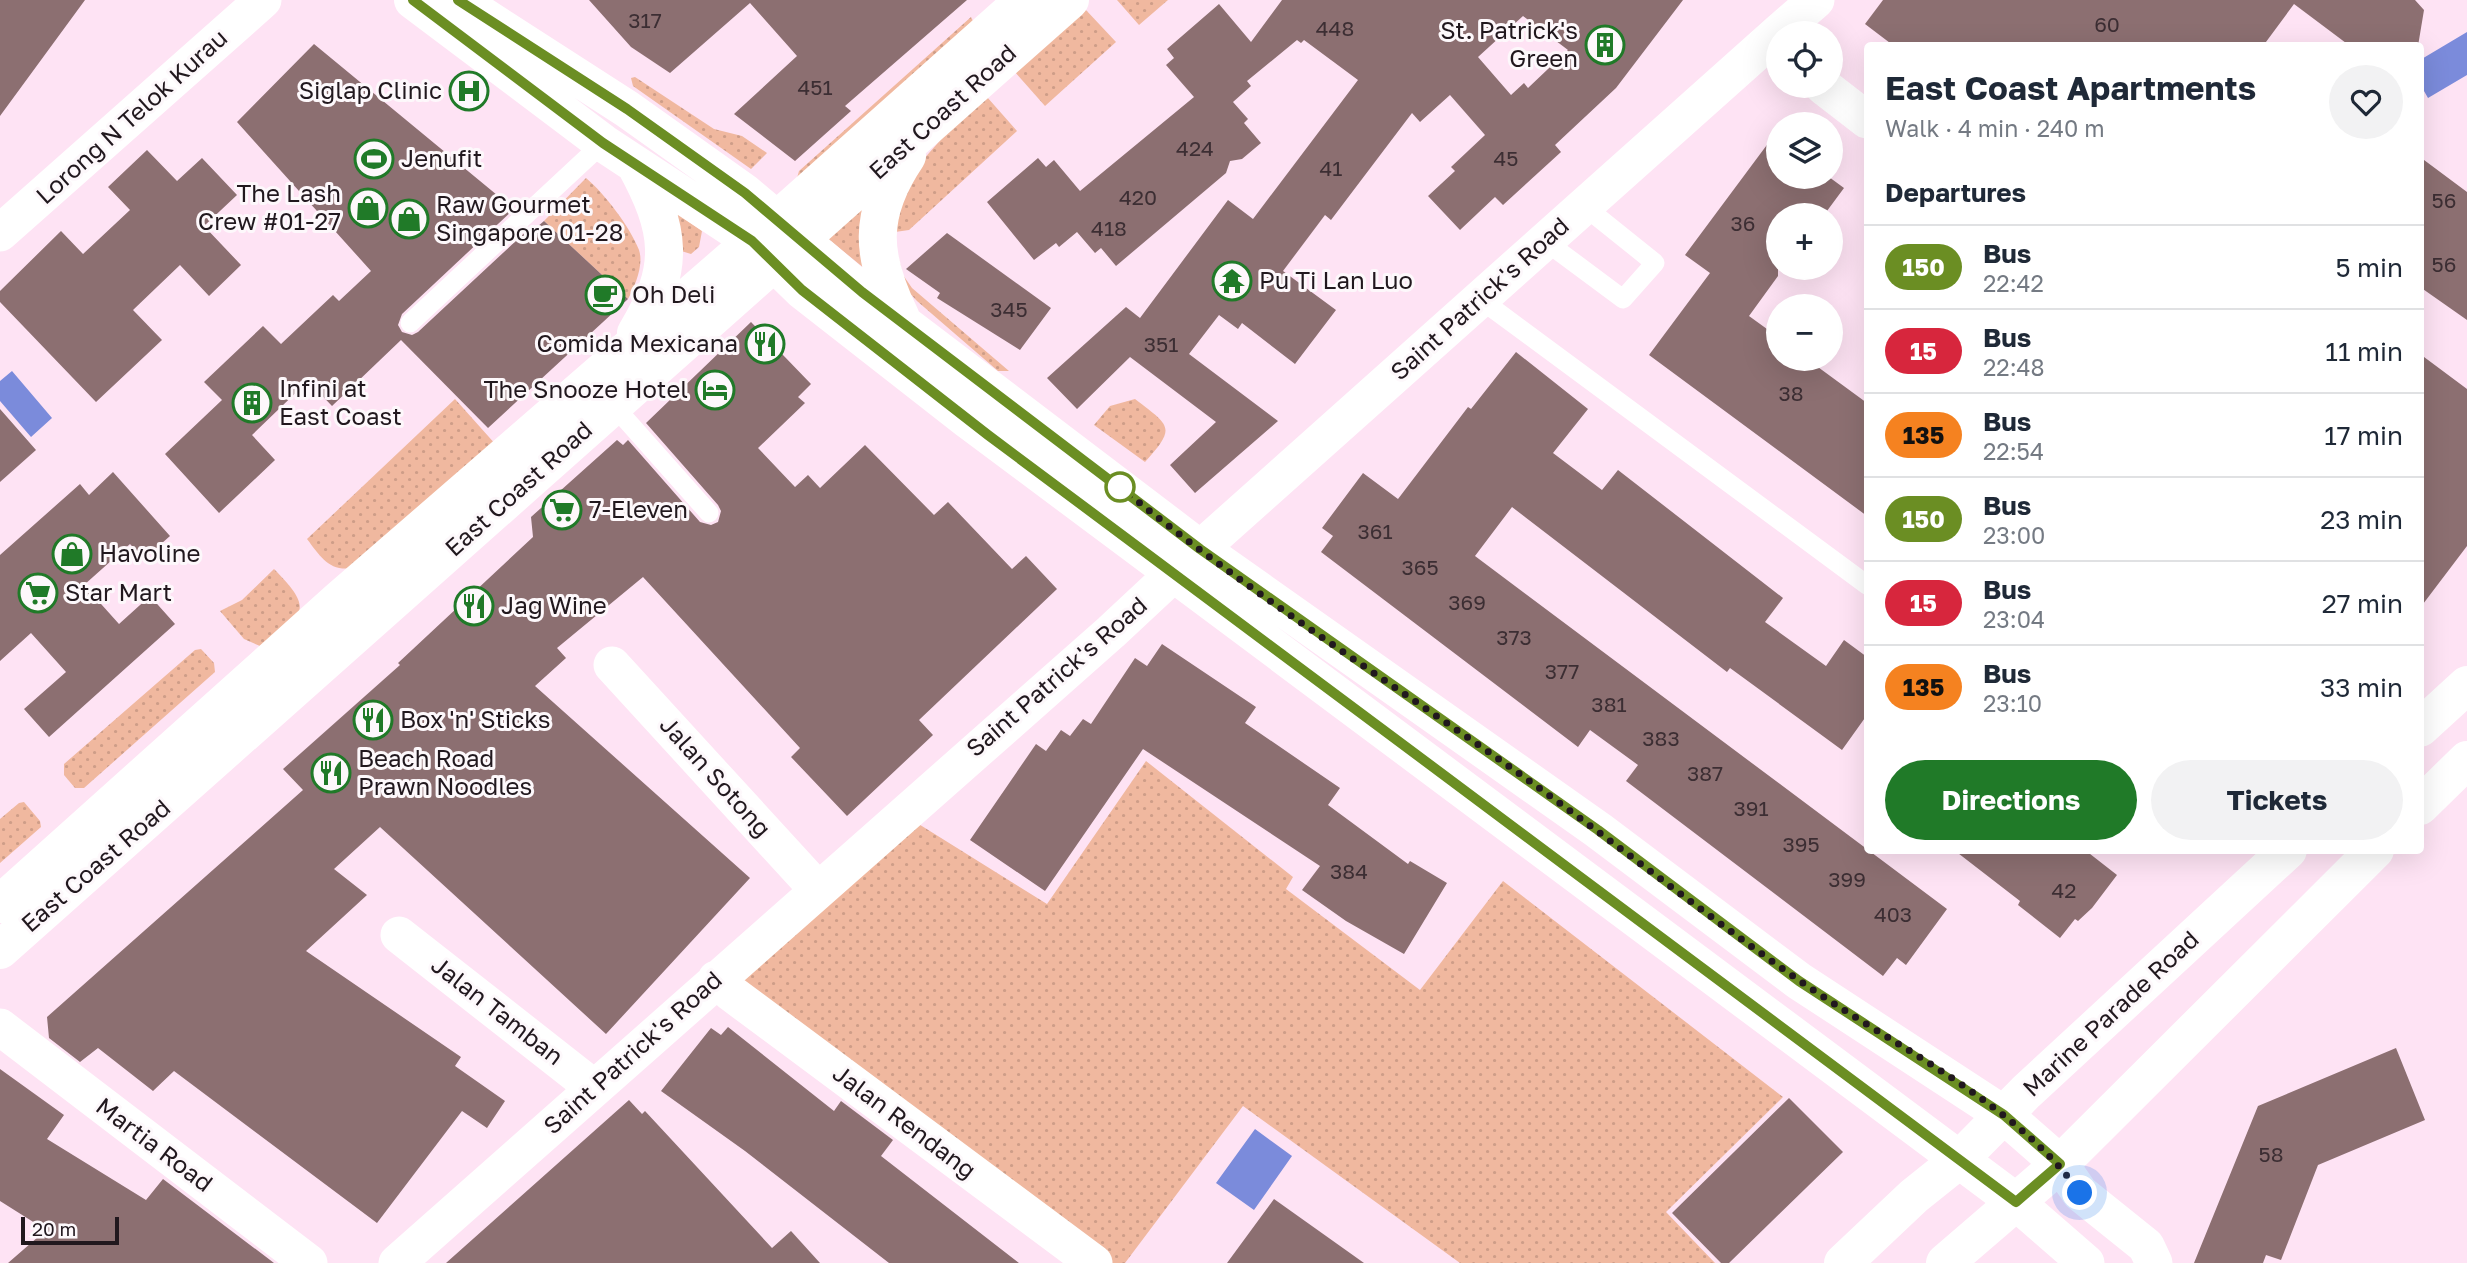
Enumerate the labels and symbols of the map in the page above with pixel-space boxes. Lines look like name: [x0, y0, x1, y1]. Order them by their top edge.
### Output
house number: 317: [628, 7, 662, 33]
house number: 60: [2094, 11, 2120, 37]
house number: 448: [1316, 15, 1354, 41]
place label: St. Patrick's Green: [1440, 15, 1578, 72]
street label: Lorong N Telok Kurau: [30, 22, 232, 209]
building icon: St. Patrick's Green: [1584, 24, 1626, 66]
street label: East Coast Road: [863, 37, 1021, 184]
hospital icon: Siglap Clinic: [448, 70, 490, 112]
house number: 451: [797, 74, 833, 100]
place label: Siglap Clinic: [299, 75, 442, 104]
house number: 424: [1176, 135, 1214, 161]
sports icon: Jenufit: [353, 138, 395, 180]
place label: Jenufit: [401, 143, 482, 172]
house number: 45: [1494, 145, 1519, 171]
house number: 41: [1320, 155, 1343, 181]
place label: The Lash Crew #01-27: [198, 178, 341, 235]
house number: 420: [1119, 184, 1157, 210]
shop icon: The Lash Crew #01-27: [347, 187, 389, 229]
house number: 56: [2432, 187, 2456, 213]
place label: Raw Gourmet Singapore 01-28: [436, 189, 623, 246]
shop icon: Raw Gourmet Singapore 01-28: [388, 198, 430, 240]
street label: Saint Patrick's Road: [1384, 210, 1574, 385]
house number: 36: [1731, 210, 1756, 236]
house number: 418: [1091, 215, 1127, 241]
house number: 56: [2432, 251, 2456, 277]
temple icon: Pu Ti Lan Luo: [1211, 260, 1253, 302]
place label: Pu Ti Lan Luo: [1259, 265, 1413, 294]
cafe icon: Oh Deli: [584, 274, 626, 316]
place label: Oh Deli: [632, 279, 715, 308]
house number: 345: [990, 296, 1028, 322]
restaurant icon: Comida Mexicana: [744, 323, 786, 365]
place label: Comida Mexicana: [537, 328, 738, 357]
house number: 351: [1144, 331, 1178, 357]
hotel icon: The Snooze Hotel: [694, 369, 736, 411]
place label: Infini at East Coast: [279, 373, 402, 430]
place label: The Snooze Hotel: [484, 374, 688, 403]
house number: 38: [1778, 380, 1804, 406]
building icon: Infini at East Coast: [231, 382, 273, 424]
street label: East Coast Road: [439, 414, 597, 561]
unlabelled marker: [1105, 472, 1135, 502]
supermarket icon: 7-Eleven: [541, 489, 583, 531]
place label: 7-Eleven: [589, 494, 688, 523]
house number: 361: [1357, 518, 1393, 544]
shop icon: Havoline: [51, 533, 93, 575]
place label: Havoline: [99, 538, 200, 567]
house number: 365: [1401, 554, 1439, 580]
supermarket icon: Star Mart: [17, 572, 59, 614]
place label: Star Mart: [65, 577, 172, 606]
restaurant icon: Jag Wine: [453, 585, 495, 627]
house number: 369: [1448, 589, 1486, 615]
place label: Jag Wine: [501, 590, 607, 619]
street label: Saint Patrick's Road: [960, 590, 1152, 762]
house number: 373: [1496, 624, 1532, 650]
house number: 377: [1545, 658, 1579, 684]
house number: 381: [1591, 691, 1627, 717]
restaurant icon: Box 'n' Sticks: [352, 699, 394, 741]
place label: Box 'n' Sticks: [400, 704, 551, 733]
street label: Jalan Sotong: [654, 710, 778, 842]
house number: 383: [1642, 725, 1680, 751]
place label: Beach Road Prawn Noodles: [358, 743, 532, 800]
restaurant icon: Beach Road Prawn Noodles: [310, 752, 352, 794]
house number: 387: [1687, 760, 1723, 786]
street label: East Coast Road: [15, 792, 175, 937]
house number: 391: [1733, 795, 1769, 821]
house number: 395: [1782, 831, 1820, 857]
house number: 384: [1330, 858, 1368, 884]
house number: 399: [1828, 866, 1866, 892]
house number: 42: [2052, 877, 2077, 903]
house number: 403: [1874, 901, 1912, 927]
street label: Marine Parade Road: [2016, 924, 2204, 1102]
street label: Jalan Tamban: [426, 949, 570, 1070]
street label: Saint Patrick's Road: [537, 964, 727, 1139]
street label: Jalan Rendang: [828, 1058, 982, 1184]
street label: Martia Road: [91, 1091, 219, 1197]
house number: 58: [2259, 1141, 2284, 1167]
your location: [2062, 1175, 2097, 1210]
scale bar: [21, 1214, 119, 1246]

